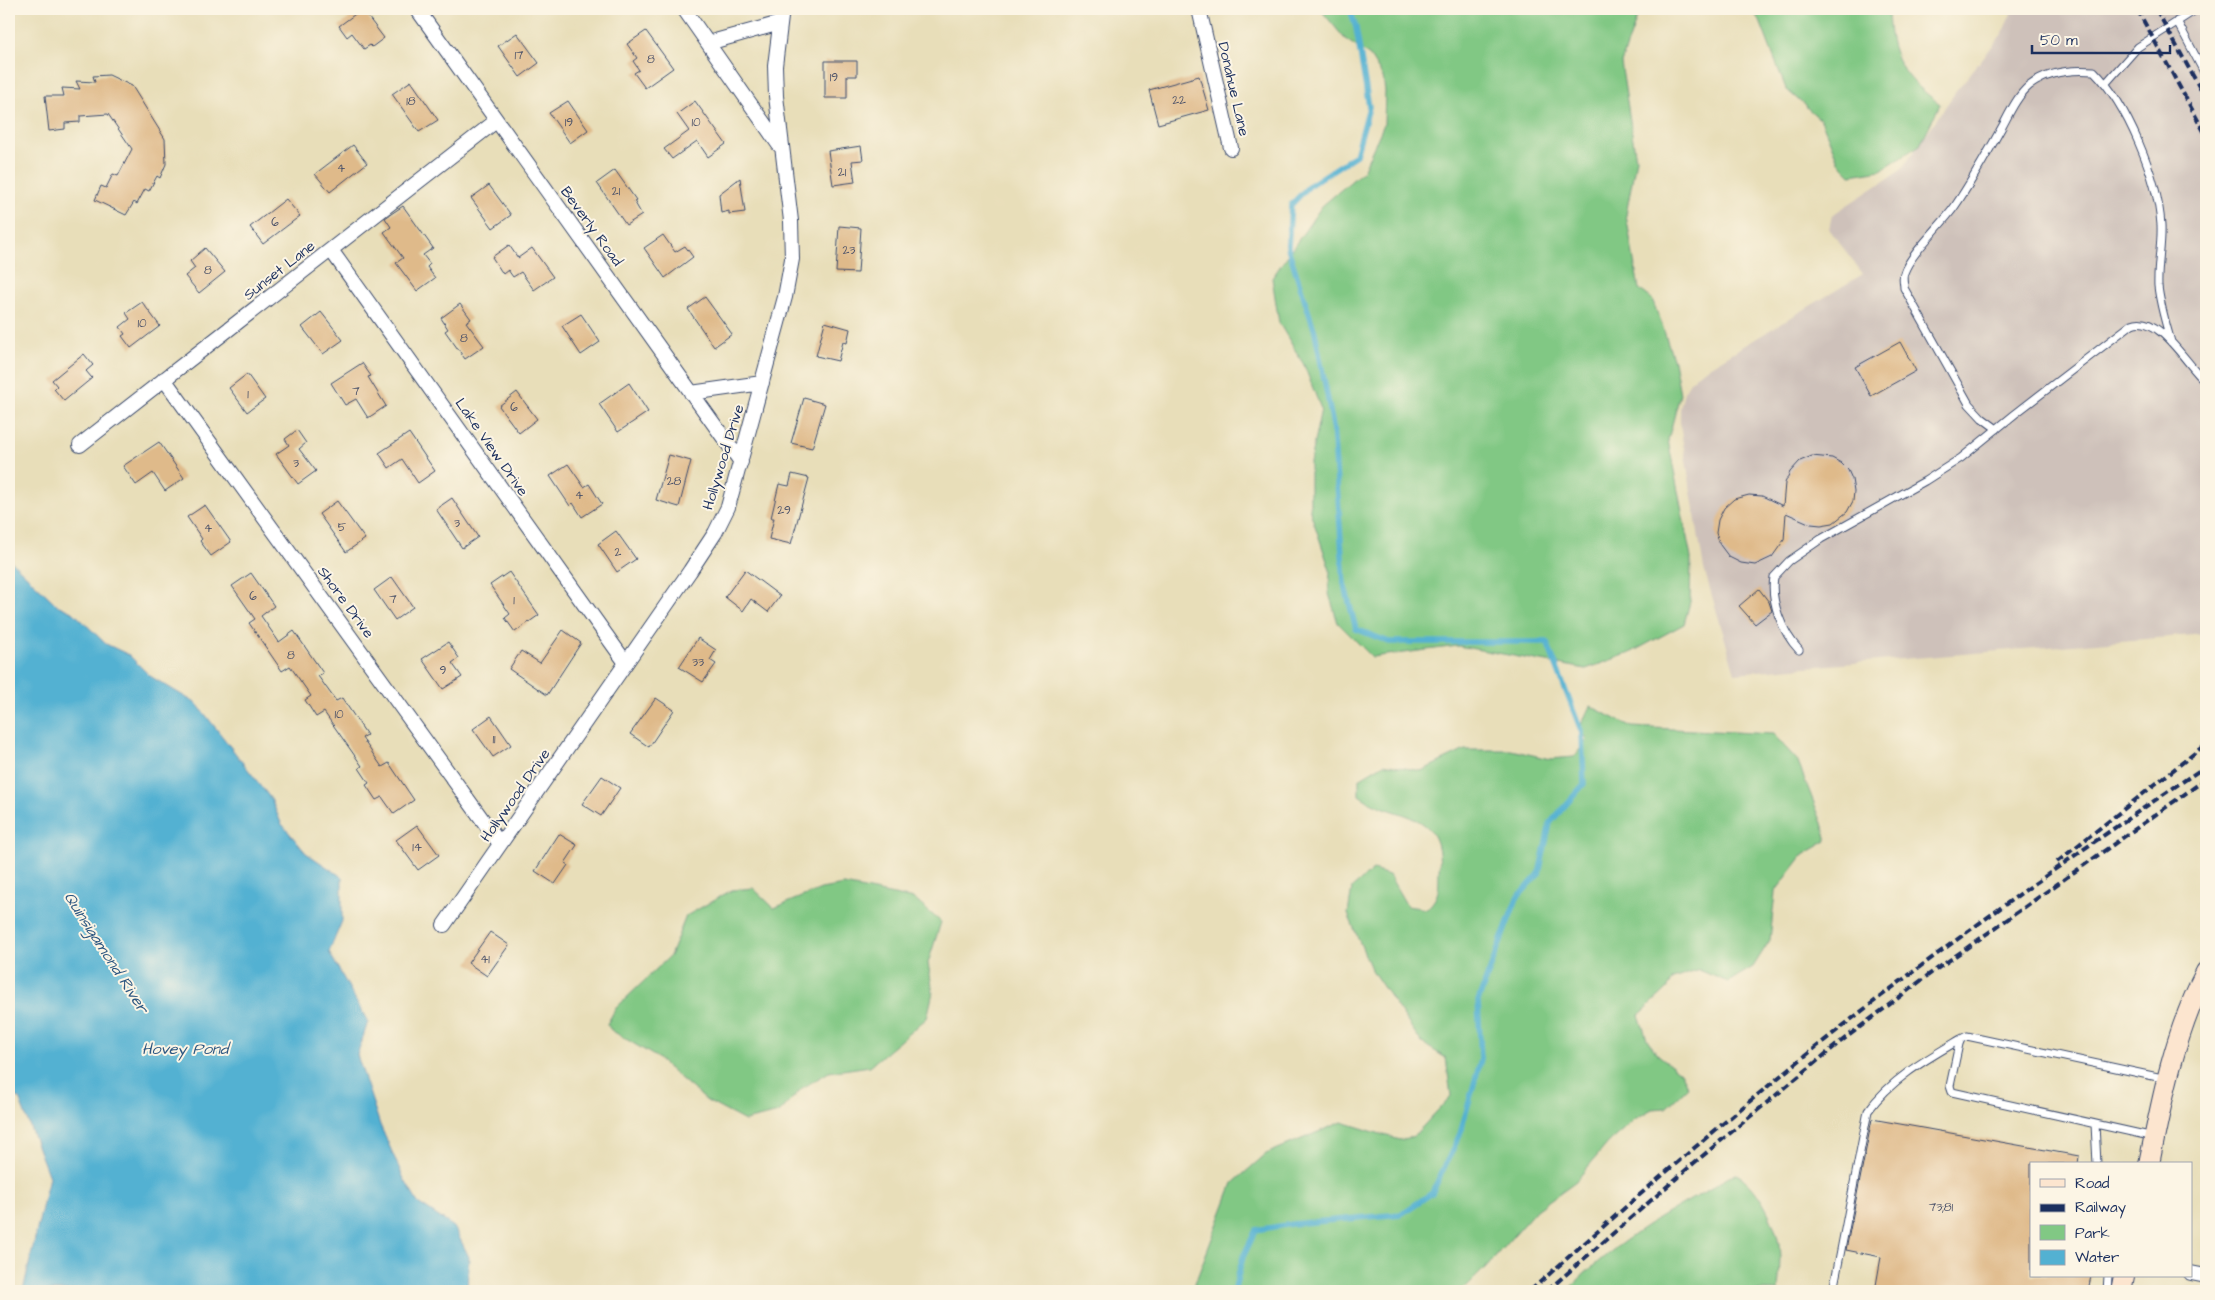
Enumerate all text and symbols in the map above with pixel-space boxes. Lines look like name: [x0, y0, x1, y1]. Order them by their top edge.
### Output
scale bar: [2032, 22, 2170, 54]
text: 50 m: [2040, 30, 2078, 51]
street label: Donahue Lane: [1212, 40, 1255, 138]
house number: 17: [515, 47, 524, 64]
house number: 8: [647, 51, 655, 68]
house number: 19: [830, 69, 838, 86]
house number: 22: [1172, 92, 1186, 109]
house number: 18: [406, 93, 416, 110]
house number: 19: [565, 114, 573, 131]
house number: 10: [691, 114, 701, 131]
house number: 4: [337, 160, 345, 177]
house number: 21: [838, 164, 847, 181]
street label: Beverly Road: [555, 182, 628, 271]
house number: 21: [612, 183, 621, 200]
house number: 6: [271, 214, 279, 231]
street label: Sunset Lane: [239, 236, 320, 305]
house number: 23: [843, 242, 855, 259]
house number: 8: [204, 262, 212, 279]
house number: 10: [137, 315, 147, 332]
house number: 8: [460, 330, 468, 347]
house number: 7: [352, 383, 360, 400]
house number: 1: [247, 386, 249, 403]
street label: Lake View Drive: [450, 394, 533, 501]
house number: 6: [510, 399, 518, 416]
street label: Hollywood Drive: [697, 402, 750, 513]
house number: 3: [293, 455, 299, 472]
house number: 28: [667, 473, 682, 490]
house number: 4: [575, 487, 583, 504]
house number: 29: [777, 502, 791, 519]
house number: 3: [454, 515, 460, 532]
house number: 5: [338, 519, 347, 536]
house number: 4: [204, 520, 212, 537]
house number: 2: [615, 544, 622, 561]
street label: Shore Drive: [312, 562, 379, 642]
house number: 6: [249, 588, 257, 605]
house number: 7: [389, 591, 397, 608]
house number: 1: [513, 592, 515, 609]
house number: 8: [287, 647, 295, 664]
house number: 33: [692, 654, 704, 671]
house number: 9: [440, 662, 447, 679]
house number: 10: [334, 706, 344, 723]
house number: 11: [492, 731, 496, 748]
street label: Hollywood Drive: [475, 744, 556, 847]
house number: 14: [412, 839, 422, 856]
water label: Quinsigamond River: [58, 888, 155, 1020]
house number: 41: [480, 951, 490, 968]
water label: Hovey Pond: [142, 1038, 231, 1061]
legend: [2030, 1162, 2192, 1278]
text: Road: [2075, 1173, 2110, 1194]
text: Railway: [2075, 1197, 2126, 1219]
house number: 73;81: [1929, 1199, 1954, 1216]
text: Park: [2075, 1223, 2110, 1244]
text: Water: [2075, 1247, 2119, 1268]

